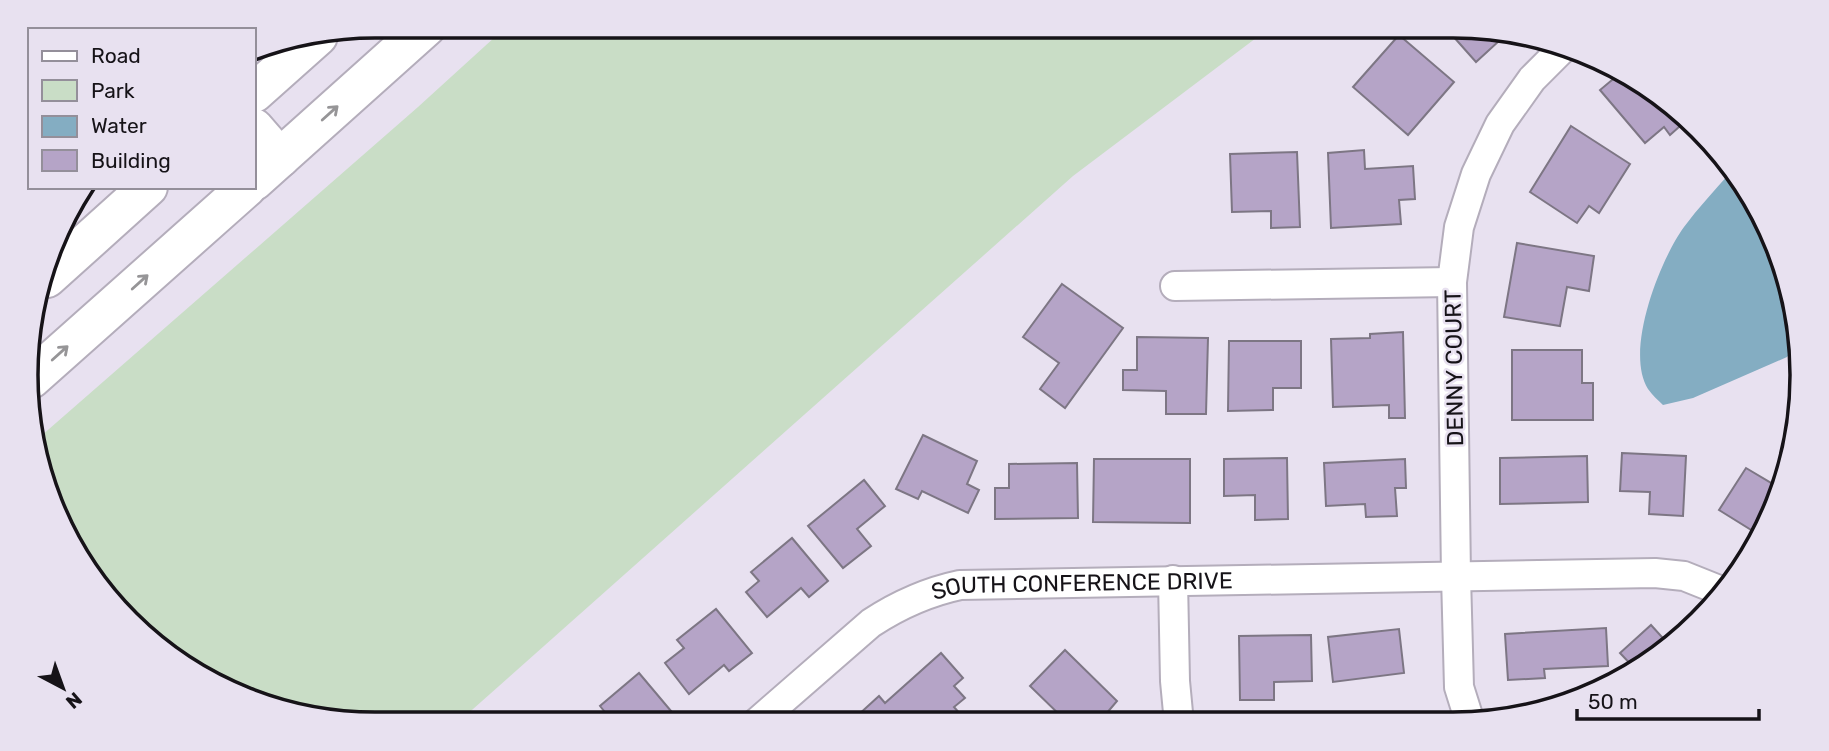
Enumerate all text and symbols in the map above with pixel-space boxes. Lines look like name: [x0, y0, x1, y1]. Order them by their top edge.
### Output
legend: [28, 28, 256, 189]
text: Road: [91, 43, 141, 68]
text: Park: [91, 78, 135, 103]
one-way arrow: [321, 105, 339, 121]
text: Water: [91, 113, 147, 138]
text: Building: [91, 148, 171, 173]
one-way arrow: [131, 274, 149, 290]
street label: DENNY COURT: [1439, 289, 1469, 447]
one-way arrow: [51, 345, 69, 361]
street label: SOUTH CONFERENCE DRIVE: [928, 566, 1233, 606]
north arrow: [28, 653, 98, 723]
scale bar: [1577, 678, 1759, 722]
text: N: [61, 687, 87, 714]
text: 50 m: [1588, 689, 1638, 714]

